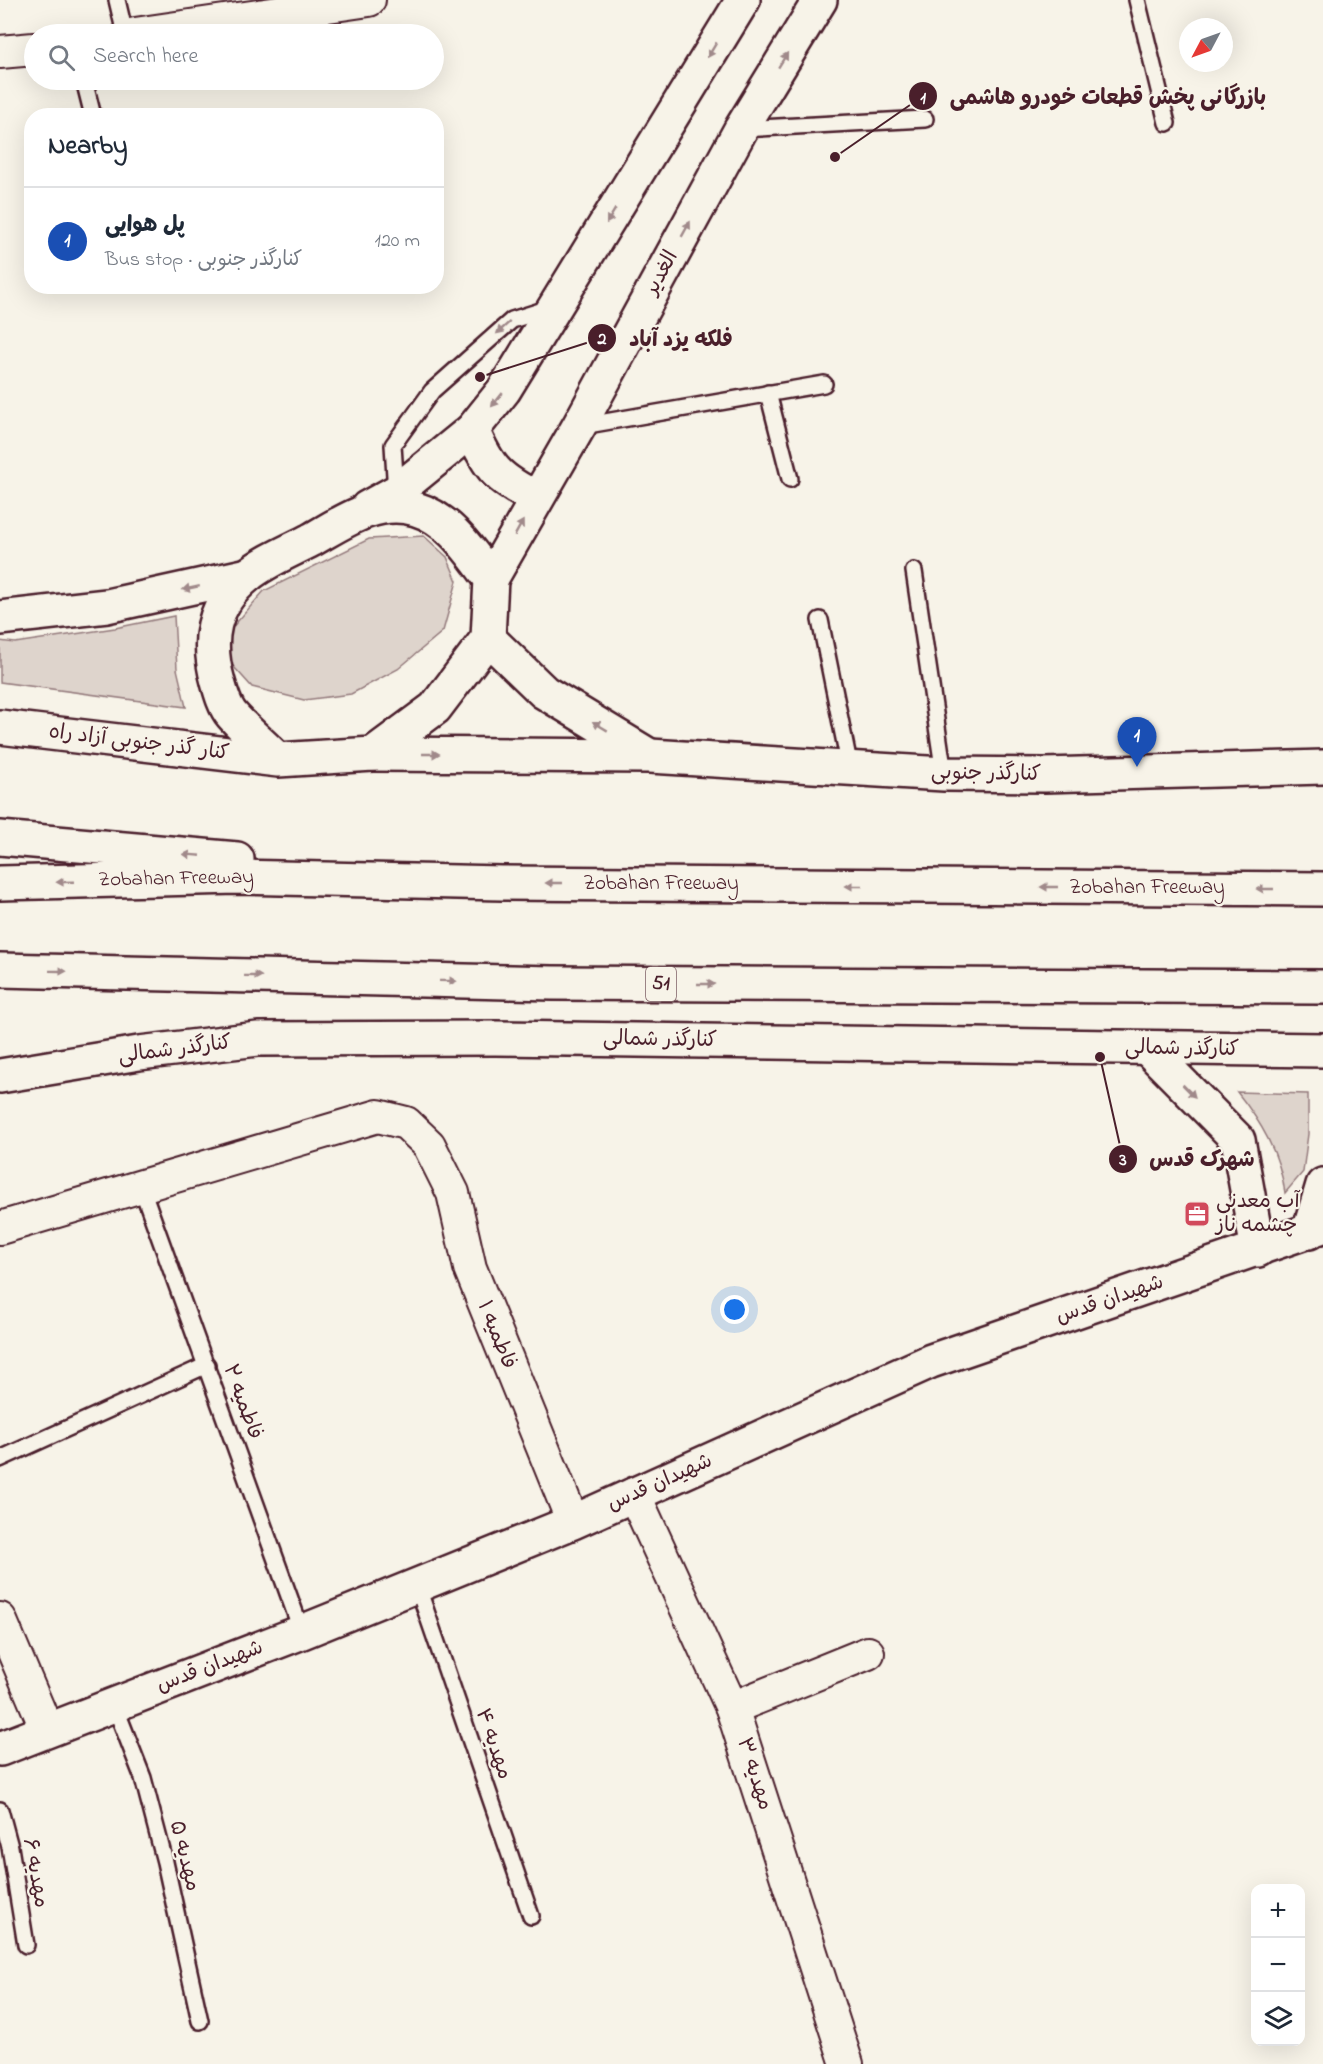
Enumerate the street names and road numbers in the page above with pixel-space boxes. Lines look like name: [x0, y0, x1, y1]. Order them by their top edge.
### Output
street label: الغدیر: [637, 245, 686, 302]
street label: کنار گذر جنوبی آزاد راه: [47, 717, 231, 769]
street label: کنارگذر جنوبی: [931, 758, 1041, 790]
street label: Zobahan Freeway: [98, 863, 254, 897]
street label: Zobahan Freeway: [583, 869, 739, 901]
street label: Zobahan Freeway: [1069, 873, 1225, 905]
road number: 51: [646, 967, 676, 1001]
street label: کنارگذر شمالی: [603, 1024, 717, 1056]
street label: کنارگذر شمالی: [116, 1028, 234, 1072]
street label: کنارگذر شمالی: [1125, 1033, 1239, 1065]
street label: شهیدان قدس: [1052, 1268, 1168, 1332]
street label: فاطمیه ۱: [469, 1296, 523, 1374]
street label: فاطمیه ۲: [215, 1360, 269, 1444]
street label: شهیدان قدس: [603, 1446, 717, 1520]
street label: شهیدان قدس: [152, 1633, 268, 1701]
street label: مهدیه ۴: [467, 1704, 519, 1784]
street label: مهدیه ۳: [728, 1734, 780, 1814]
street label: مهدیه ۵: [161, 1817, 207, 1895]
street label: مهدیه ۶: [14, 1836, 56, 1910]

